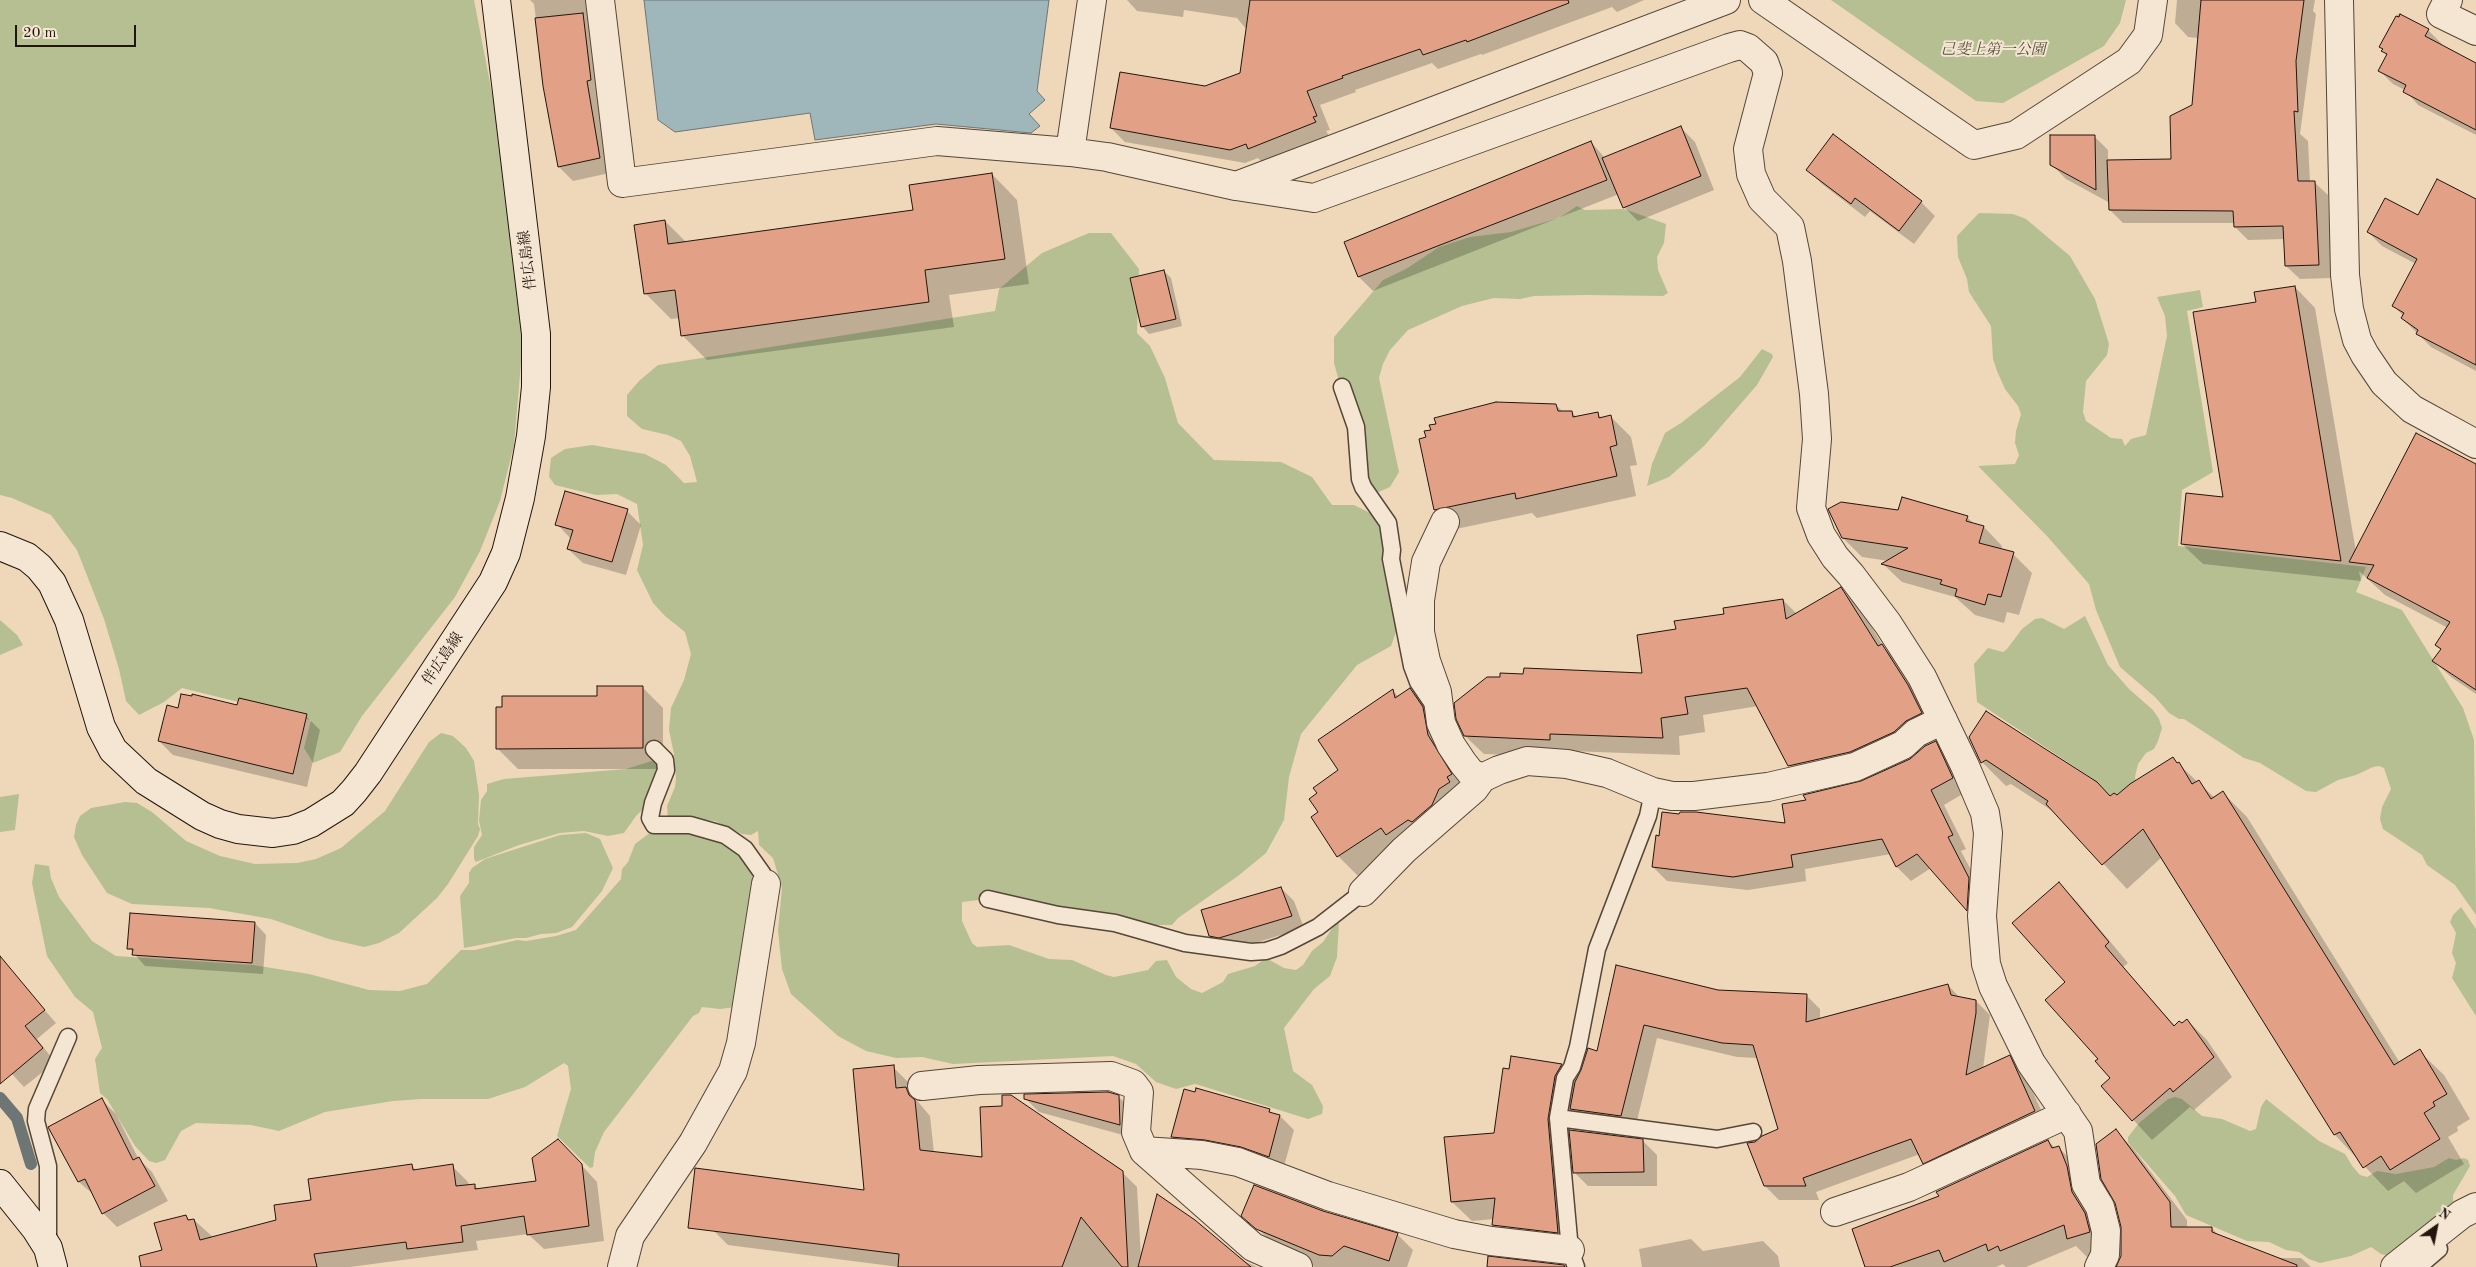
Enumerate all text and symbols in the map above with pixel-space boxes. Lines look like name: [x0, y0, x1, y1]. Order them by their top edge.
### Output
scale bar: [18, 15, 139, 47]
text: 20 m: [23, 26, 57, 41]
park label: 己斐上第一公園: [1941, 41, 2045, 59]
street label: 伴広島線: [515, 229, 541, 291]
street label: 伴広島線: [419, 629, 467, 689]
north arrow: [2411, 1202, 2461, 1252]
text: N: [2436, 1206, 2452, 1223]

